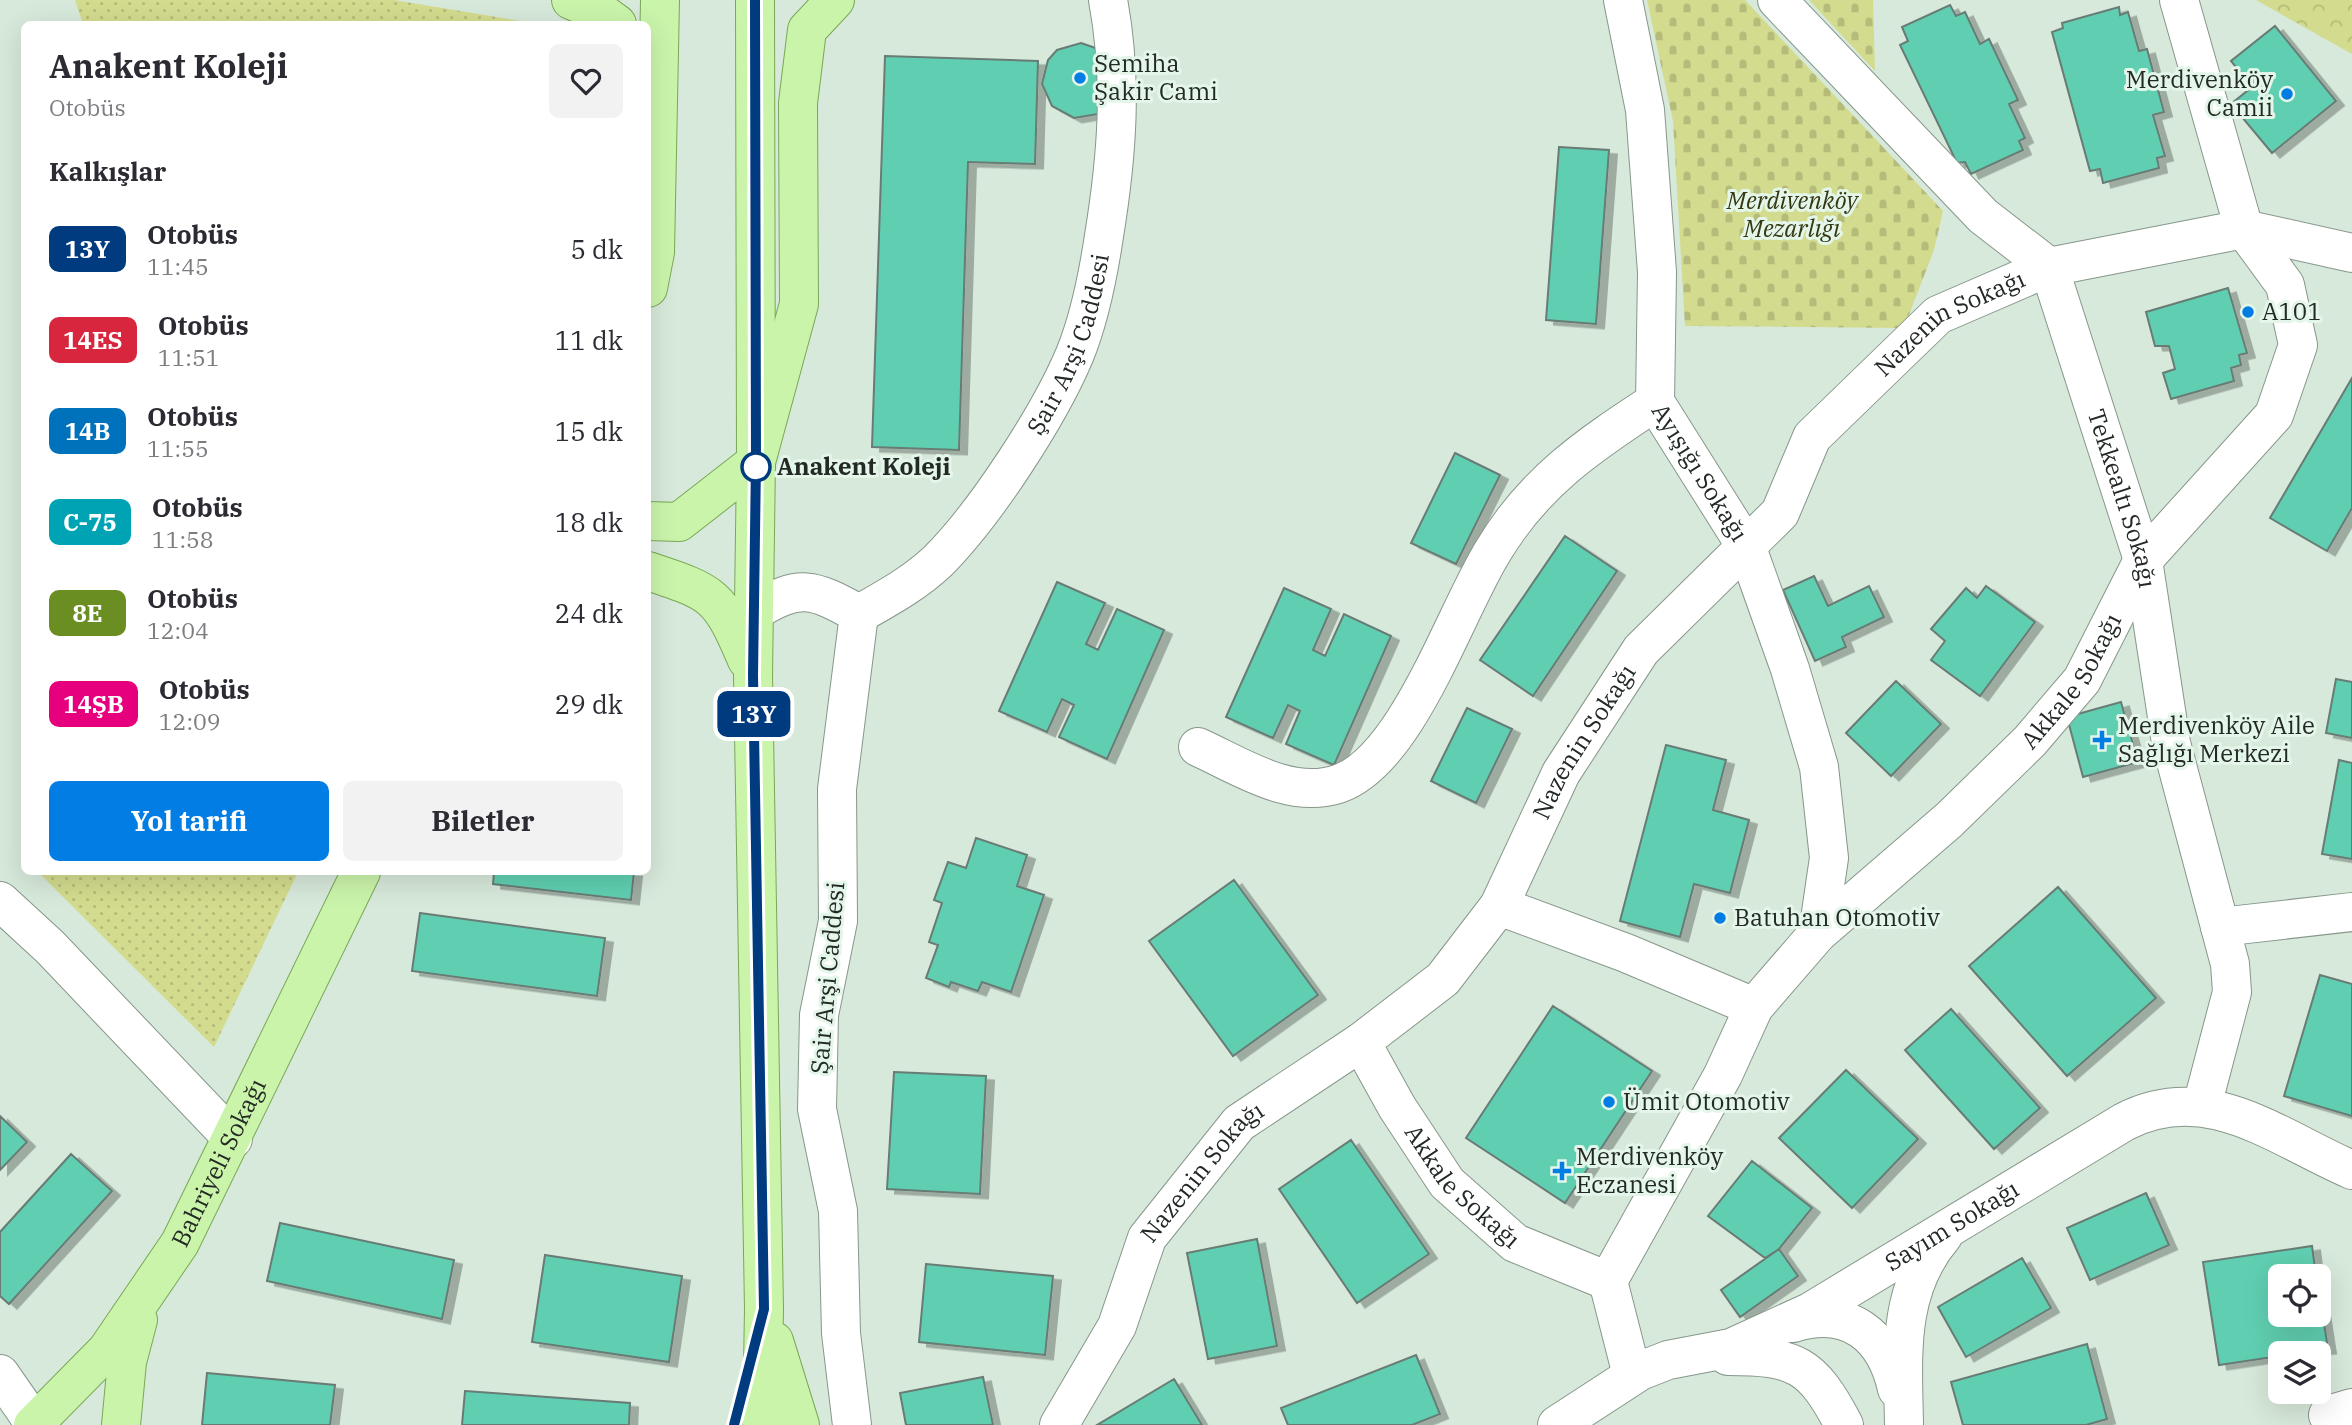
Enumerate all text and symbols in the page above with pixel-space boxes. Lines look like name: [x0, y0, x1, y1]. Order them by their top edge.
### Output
text: Anakent Koleji: [49, 44, 288, 87]
button: heart: [549, 44, 623, 118]
place label: Semiha Şakir Cami: [1094, 47, 1218, 107]
place label: Merdivenköy Camii: [2126, 63, 2273, 123]
marker: Semiha Şakir Cami: [1072, 70, 1088, 86]
marker: Merdivenköy Camii: [2279, 86, 2295, 102]
text: Otobüs: [49, 92, 126, 122]
text: Kalkışlar: [49, 154, 166, 188]
park label: Merdivenköy Mezarlığı: [1726, 184, 1859, 244]
text: Otobüs: [147, 217, 238, 251]
text: 5 dk: [570, 232, 623, 266]
text: 13Y: [65, 233, 110, 265]
text: 11:45: [147, 251, 209, 281]
street label: Şair Arşi Caddesi: [1019, 251, 1116, 440]
street label: Nazenin Sokağı: [1867, 262, 2030, 383]
place label: A101: [2262, 295, 2322, 327]
marker: A101: [2240, 304, 2256, 320]
text: Otobüs: [158, 308, 249, 342]
text: 11 dk: [555, 323, 623, 357]
text: 14ES: [63, 324, 123, 356]
text: 11:51: [158, 342, 220, 372]
street label: Ayışığı Sokağı: [1645, 397, 1756, 547]
text: Otobüs: [147, 399, 238, 433]
street label: Tekkealtı Sokağı: [2081, 405, 2164, 590]
text: 15 dk: [555, 414, 623, 448]
text: 14B: [65, 415, 110, 447]
text: 11:55: [147, 433, 209, 463]
place label: Anakent Koleji: [777, 450, 951, 482]
marker: Anakent Koleji: [741, 452, 771, 482]
text: Otobüs: [152, 490, 243, 524]
text: 18 dk: [555, 505, 623, 539]
text: C-75: [63, 506, 117, 538]
text: 11:58: [152, 524, 214, 554]
text: Otobüs: [147, 581, 238, 615]
text: 24 dk: [555, 596, 623, 630]
text: 8E: [72, 597, 103, 629]
street label: Akkale Sokağı: [2013, 608, 2128, 755]
text: 12:04: [147, 615, 209, 645]
street label: Nazenin Sokağı: [1525, 658, 1642, 824]
text: Otobüs: [159, 672, 250, 706]
text: 29 dk: [555, 687, 623, 721]
text: 14ŞB: [63, 688, 124, 720]
line badge: 13Y: [714, 691, 794, 737]
text: 13Y: [731, 698, 777, 730]
text: 12:09: [159, 706, 221, 736]
place label: Merdivenköy Aile Sağlığı Merkezi: [2118, 709, 2315, 769]
marker: Merdivenköy Aile Sağlığı Merkezi: [2092, 730, 2112, 750]
button: Yol tarifi: [49, 781, 329, 861]
button: Biletler: [343, 781, 623, 861]
street label: Şair Arşi Caddesi: [803, 881, 851, 1075]
place label: Batuhan Otomotiv: [1734, 901, 1940, 933]
marker: Batuhan Otomotiv: [1712, 910, 1728, 926]
street label: Bahriyeli Sokağı: [164, 1073, 273, 1252]
place label: Ümit Otomotiv: [1623, 1085, 1790, 1117]
street label: Nazenin Sokağı: [1133, 1094, 1270, 1249]
marker: Ümit Otomotiv: [1601, 1094, 1617, 1110]
street label: Akkale Sokağı: [1398, 1118, 1527, 1255]
place label: Merdivenköy Eczanesi: [1576, 1140, 1723, 1200]
marker: Merdivenköy Eczanesi: [1554, 1163, 1570, 1179]
street label: Sayım Sokağı: [1878, 1172, 2024, 1278]
map controls: [2268, 1264, 2331, 1404]
button: locate: [2268, 1264, 2331, 1327]
button: layers: [2268, 1341, 2331, 1404]

